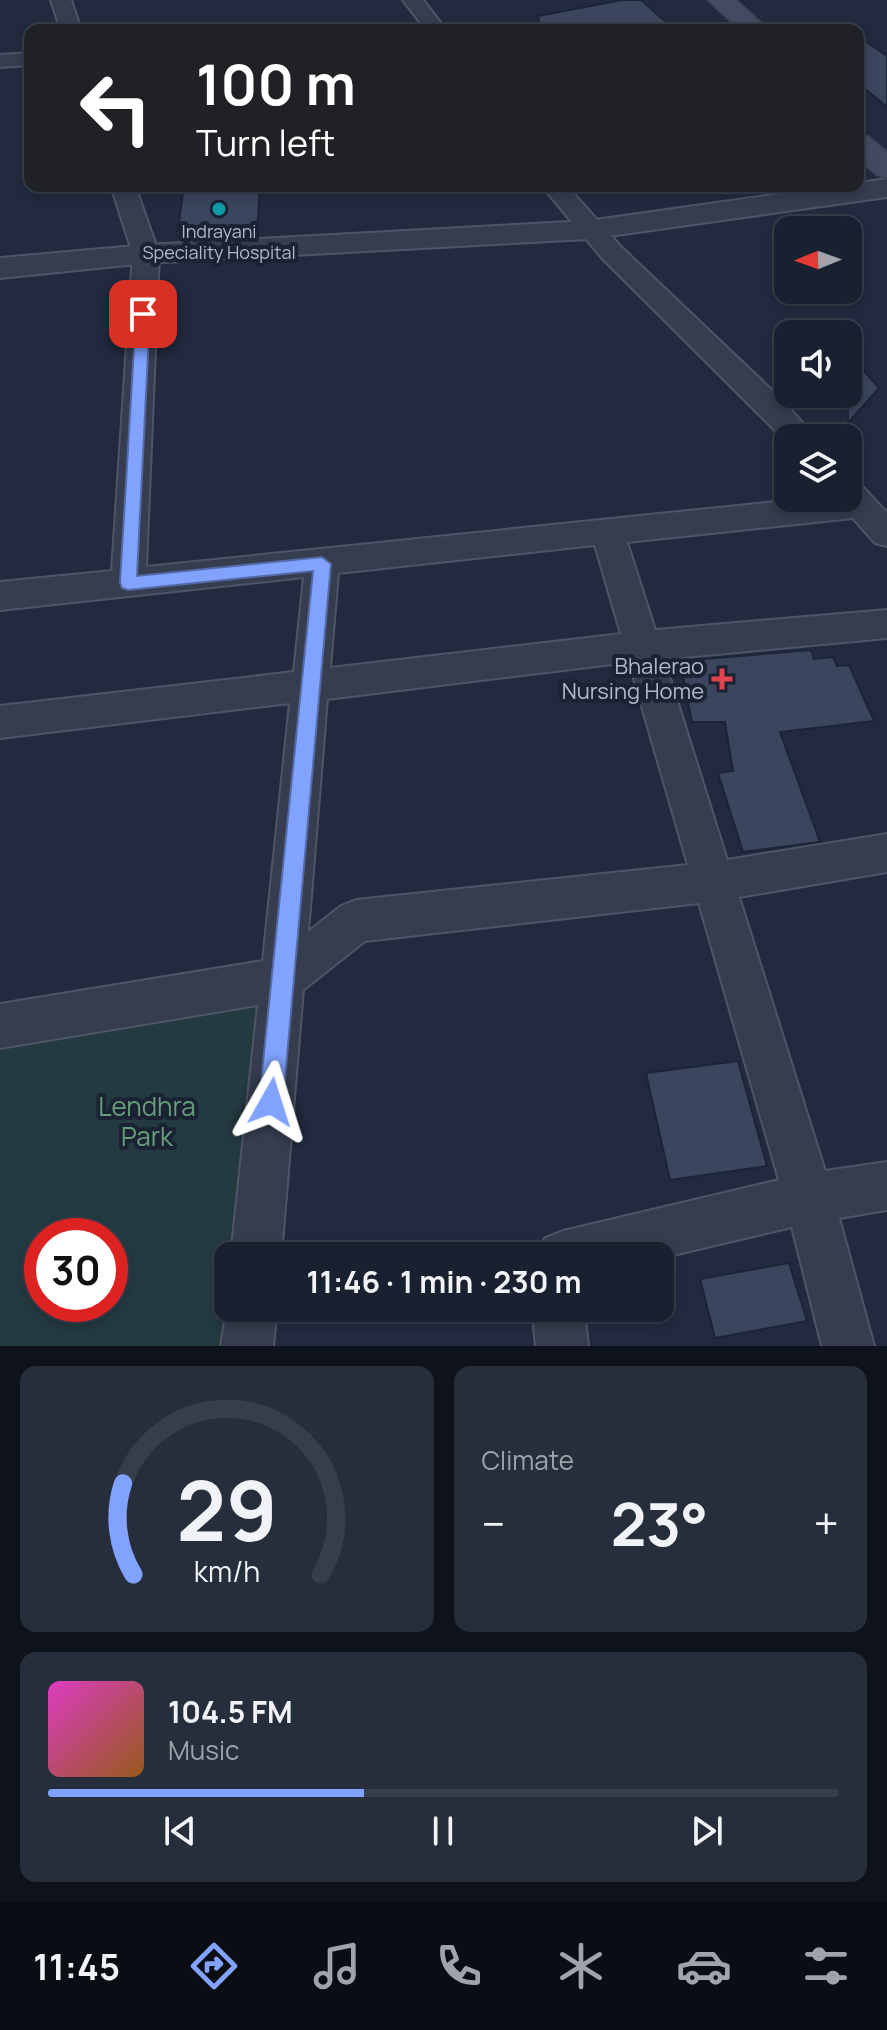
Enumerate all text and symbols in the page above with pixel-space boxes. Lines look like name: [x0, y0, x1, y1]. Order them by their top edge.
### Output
text: 100 m: [196, 45, 356, 122]
icon: left: [64, 56, 168, 160]
text: Turn left: [196, 118, 335, 167]
marker: Indrayani Speciality Hospital: [210, 200, 228, 218]
north arrow: [774, 216, 862, 304]
map controls: [774, 216, 862, 512]
place label: Indrayani Speciality Hospital: [142, 219, 296, 264]
pin: [109, 280, 177, 348]
icon: arrive: [121, 292, 165, 336]
button: sound: [774, 320, 862, 408]
button: layers: [774, 424, 862, 512]
place label: Bhalerao Nursing Home: [562, 651, 704, 706]
marker: Bhalerao Nursing Home: [711, 668, 733, 690]
position arrow: [229, 1060, 313, 1144]
park label: Lendhra Park: [98, 1088, 196, 1154]
speed limit sign: 30: [24, 1218, 128, 1322]
text: 11:46 · 1 min · 230 m: [307, 1261, 581, 1302]
text: Climate: [482, 1442, 574, 1478]
text: 29: [176, 1452, 277, 1566]
text: 23°: [611, 1482, 708, 1564]
text: −: [482, 1493, 505, 1553]
text: +: [814, 1493, 839, 1553]
text: km/h: [194, 1552, 260, 1591]
text: 104.5 FM: [168, 1691, 293, 1732]
text: Music: [168, 1732, 239, 1768]
icon: previous: [158, 1809, 202, 1853]
icon: pause: [421, 1809, 465, 1853]
icon: next: [685, 1809, 729, 1853]
icon: directions: [186, 1938, 242, 1994]
icon: music: [309, 1938, 365, 1994]
icon: phone: [431, 1938, 487, 1994]
icon: climate: [553, 1938, 609, 1994]
icon: car: [676, 1938, 732, 1994]
icon: filters: [798, 1938, 854, 1994]
text: 11:45: [33, 1942, 120, 1991]

